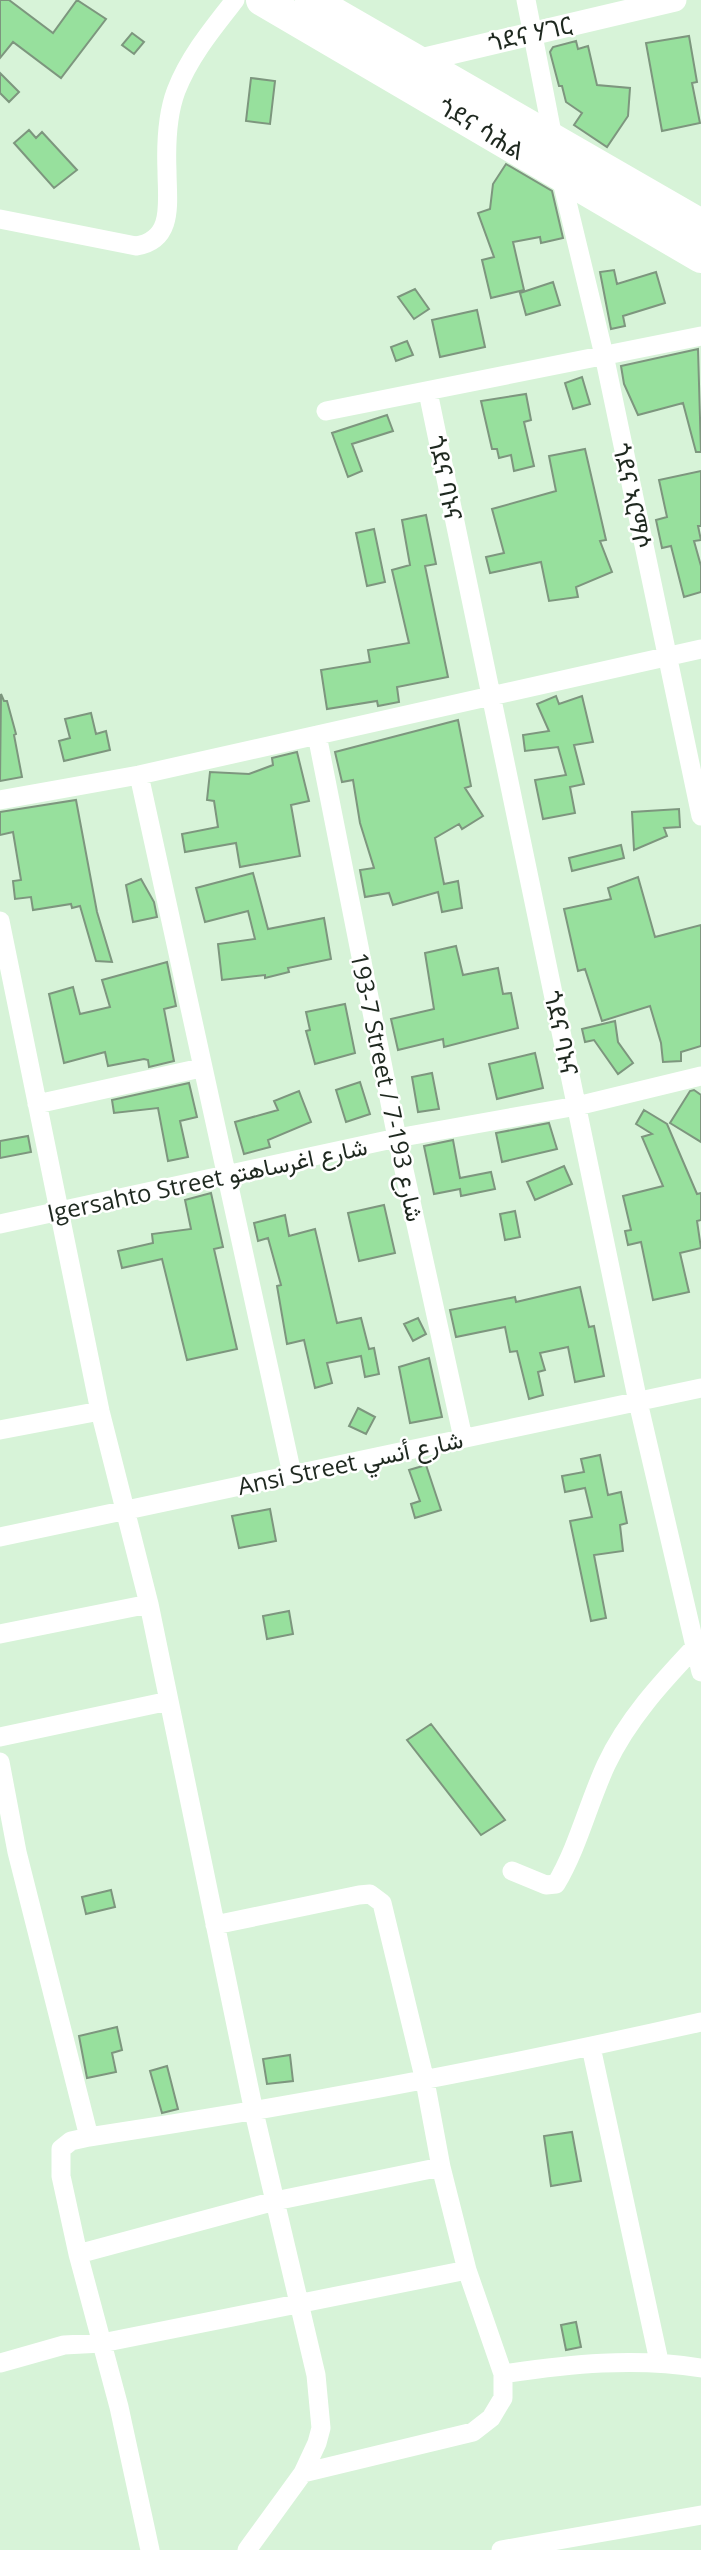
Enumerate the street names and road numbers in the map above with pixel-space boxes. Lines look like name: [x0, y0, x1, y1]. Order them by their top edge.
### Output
street label: ጎደና ሃገር: [485, 7, 575, 59]
street label: ጎደና ሳሕል: [433, 89, 532, 167]
street label: ጎደና ባኑና: [421, 433, 471, 523]
street label: ጎደና ኣርማሶ: [606, 440, 660, 552]
street label: 193-7 Street / شارع 193-7: [342, 949, 433, 1225]
street label: ጎደና ባኑና: [537, 988, 587, 1078]
street label: Igersahto Street شارع اغرساهتو: [44, 1129, 370, 1230]
street label: Ansi Street شارع أنسي: [234, 1422, 467, 1506]

